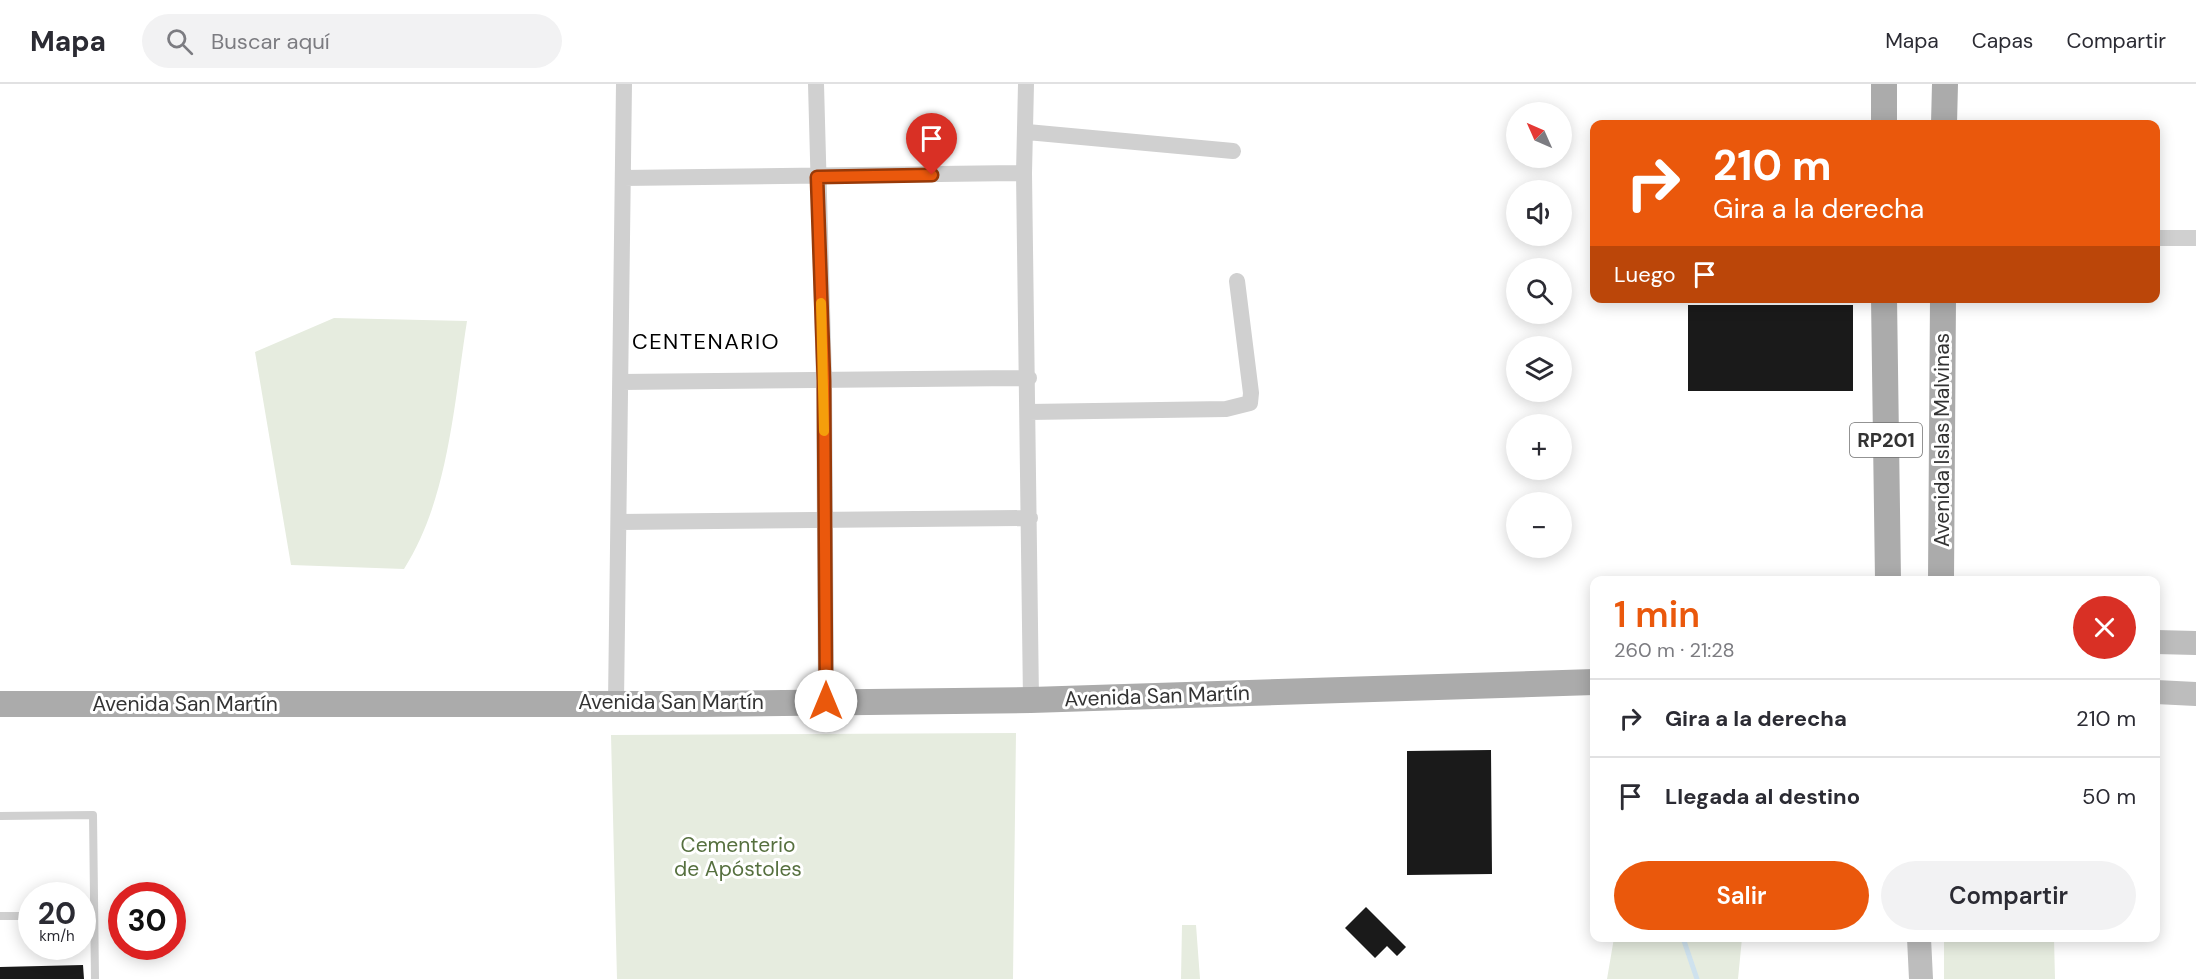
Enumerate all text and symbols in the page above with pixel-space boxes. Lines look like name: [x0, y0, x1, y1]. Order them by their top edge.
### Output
search box: [142, 14, 562, 68]
text: Mapa: [30, 23, 106, 60]
icon: search: [163, 25, 196, 58]
text: Buscar aquí: [211, 27, 330, 56]
text: Mapa: [1885, 27, 1939, 55]
text: Capas: [1972, 27, 2033, 55]
text: Compartir: [2066, 27, 2166, 55]
north arrow: [1506, 102, 1572, 168]
map controls: [1506, 102, 1572, 558]
pin: [906, 113, 957, 175]
icon: arrive: [915, 122, 948, 155]
text: 210 m: [1713, 138, 1831, 193]
icon: right: [1614, 144, 1692, 222]
button: sound: [1506, 180, 1572, 246]
text: Gira a la derecha: [1713, 191, 1924, 226]
button: search: [1506, 258, 1572, 324]
icon: arrive: [1688, 258, 1721, 291]
text: Luego: [1614, 260, 1676, 289]
district label: CENTENARIO: [632, 327, 780, 356]
street label: Avenida Islas Malvinas: [1928, 333, 1956, 547]
button: layers: [1506, 336, 1572, 402]
button: +: [1506, 414, 1572, 480]
road number: RP201: [1850, 423, 1922, 457]
button: −: [1506, 492, 1572, 558]
text: 1 min: [1614, 591, 1700, 638]
button: close: [2073, 596, 2136, 659]
text: 260 m · 21:28: [1614, 637, 1735, 663]
position arrow: [794, 669, 858, 733]
street label: Avenida San Martín: [1064, 679, 1250, 713]
street label: Avenida San Martín: [578, 688, 764, 716]
street label: Avenida San Martín: [92, 690, 278, 718]
icon: right: [1614, 702, 1647, 735]
text: Gira a la derecha: [1665, 704, 1847, 733]
text: 210 m: [2076, 704, 2136, 733]
icon: arrive: [1614, 780, 1647, 813]
text: Llegada al destino: [1665, 782, 1860, 811]
text: 50 m: [2082, 782, 2136, 811]
park label: Cementerio de Apóstoles: [674, 831, 802, 883]
button: Salir: [1614, 861, 1869, 930]
button: Compartir: [1881, 861, 2136, 930]
speed limit sign: 30: [108, 882, 186, 960]
text: 20: [38, 894, 76, 933]
text: km/h: [39, 926, 75, 946]

